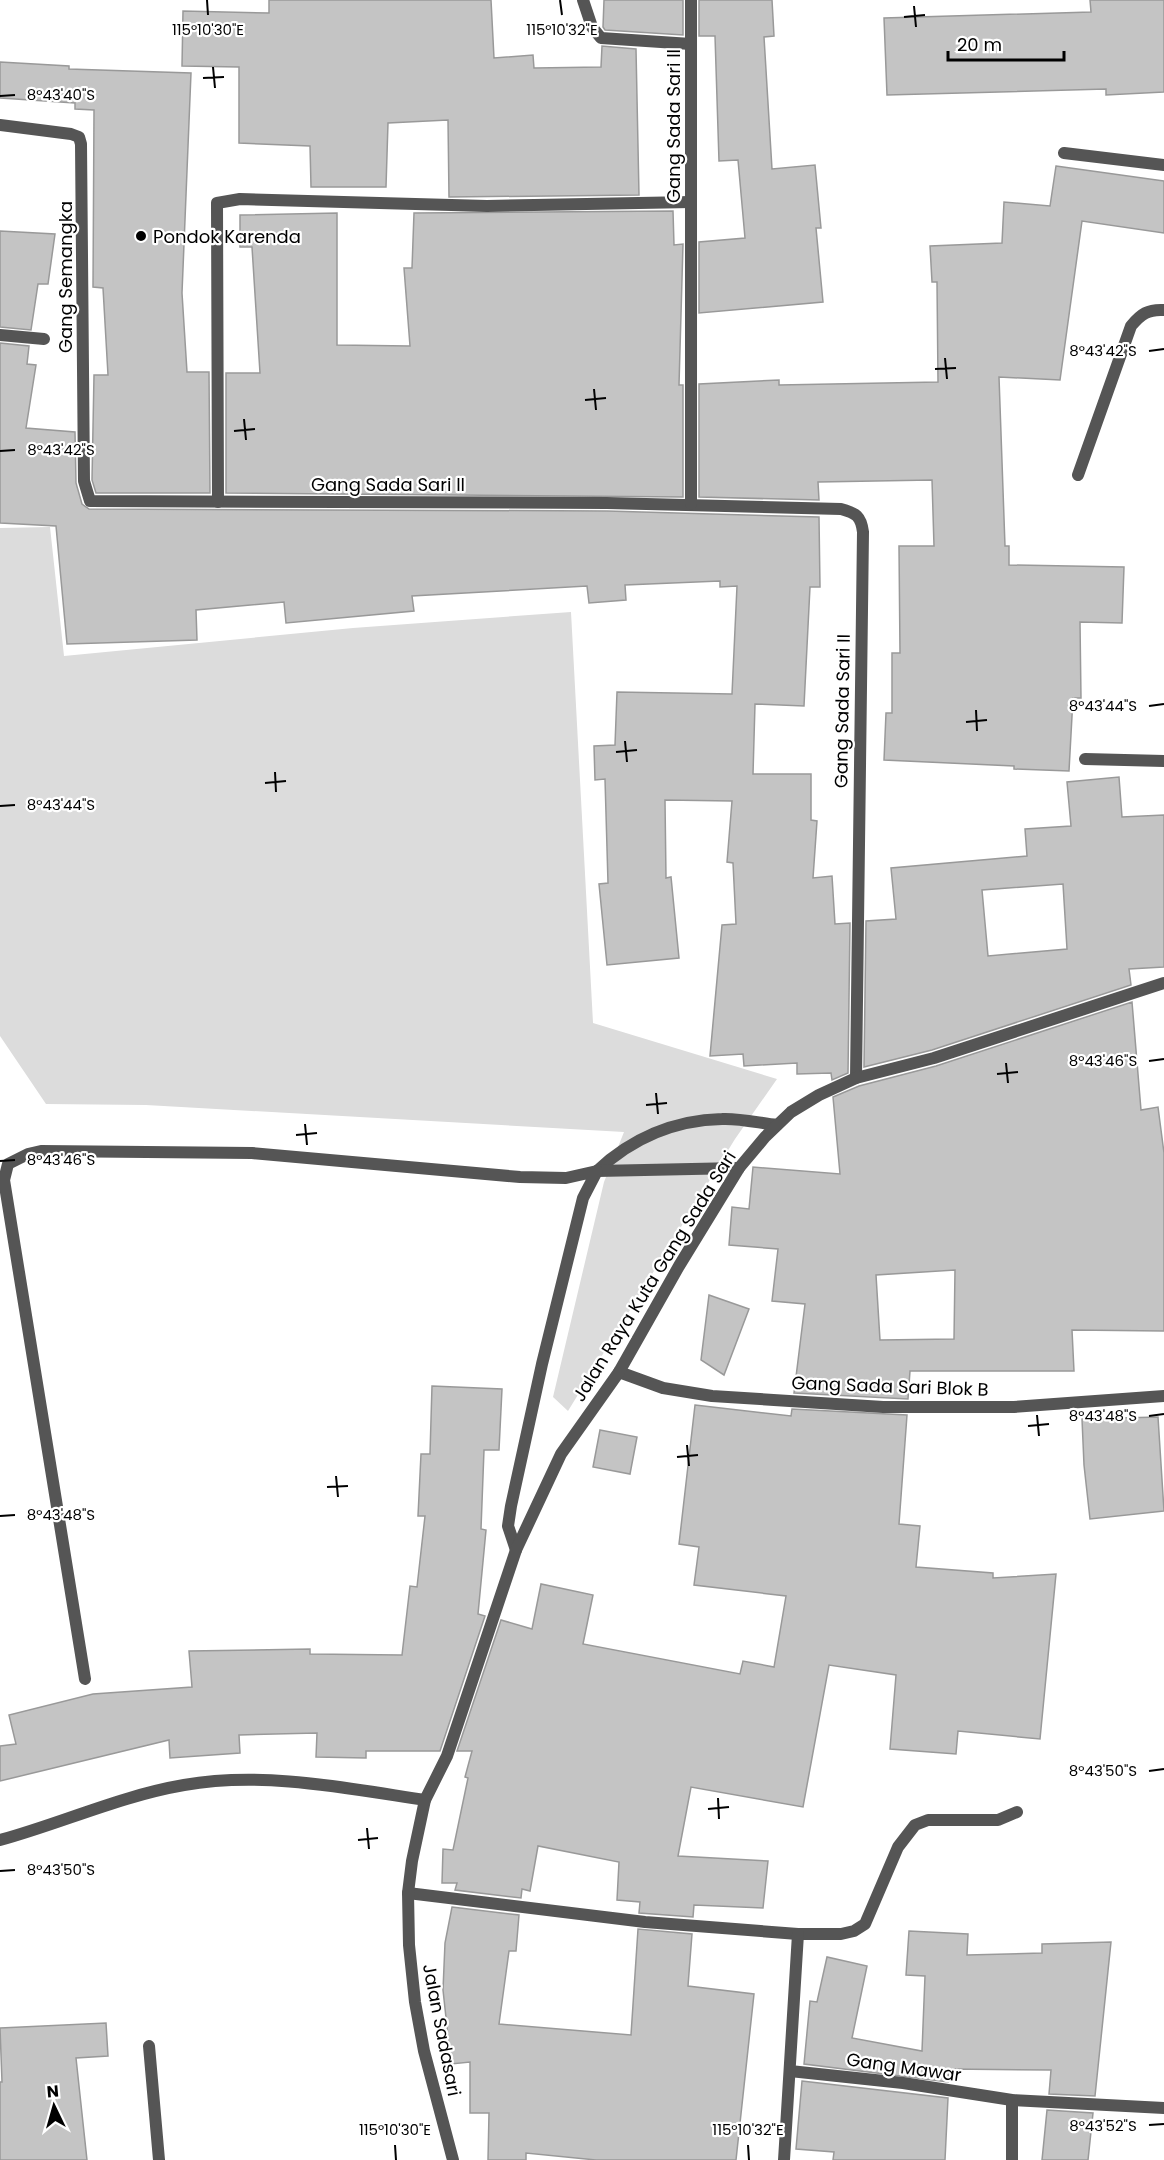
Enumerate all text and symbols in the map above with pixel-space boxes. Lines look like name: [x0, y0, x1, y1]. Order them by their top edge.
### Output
text: 115°10'30"E: [172, 19, 244, 40]
text: 115°10'32"E: [526, 19, 598, 40]
scale bar: [948, 24, 1064, 62]
text: 20 m: [957, 32, 1002, 57]
street label: Gang Sada Sari II: [661, 49, 686, 203]
text: 8°43'40"S: [27, 84, 95, 105]
street label: Gang Semangka: [53, 201, 78, 353]
place label: Pondok Karenda: [153, 224, 301, 249]
marker: Pondok Karenda: [134, 229, 148, 243]
text: 8°43'42"S: [1069, 340, 1137, 361]
text: 8°43'42"S: [27, 439, 95, 460]
street label: Gang Sada Sari II: [311, 472, 465, 497]
street label: Gang Sada Sari II: [828, 634, 856, 788]
text: 8°43'44"S: [1069, 695, 1137, 716]
text: 8°43'44"S: [27, 794, 95, 815]
text: 8°43'46"S: [1069, 1050, 1137, 1071]
street label: Jalan Raya Kuta Gang Sada Sari: [566, 1146, 742, 1406]
text: 8°43'46"S: [27, 1149, 95, 1170]
street label: Gang Sada Sari Blok B: [791, 1370, 989, 1402]
text: 8°43'48"S: [1069, 1405, 1137, 1426]
text: 8°43'48"S: [27, 1504, 95, 1525]
text: 8°43'50"S: [1069, 1760, 1137, 1781]
text: 8°43'50"S: [27, 1859, 95, 1880]
street label: Jalan Sadasari: [417, 1962, 467, 2098]
street label: Gang Mawar: [845, 2047, 963, 2087]
north arrow: [24, 2076, 84, 2136]
text: N: [46, 2080, 60, 2104]
text: 8°43'52"S: [1069, 2115, 1137, 2136]
text: 115°10'30"E: [359, 2119, 431, 2140]
text: 115°10'32"E: [712, 2119, 784, 2140]

